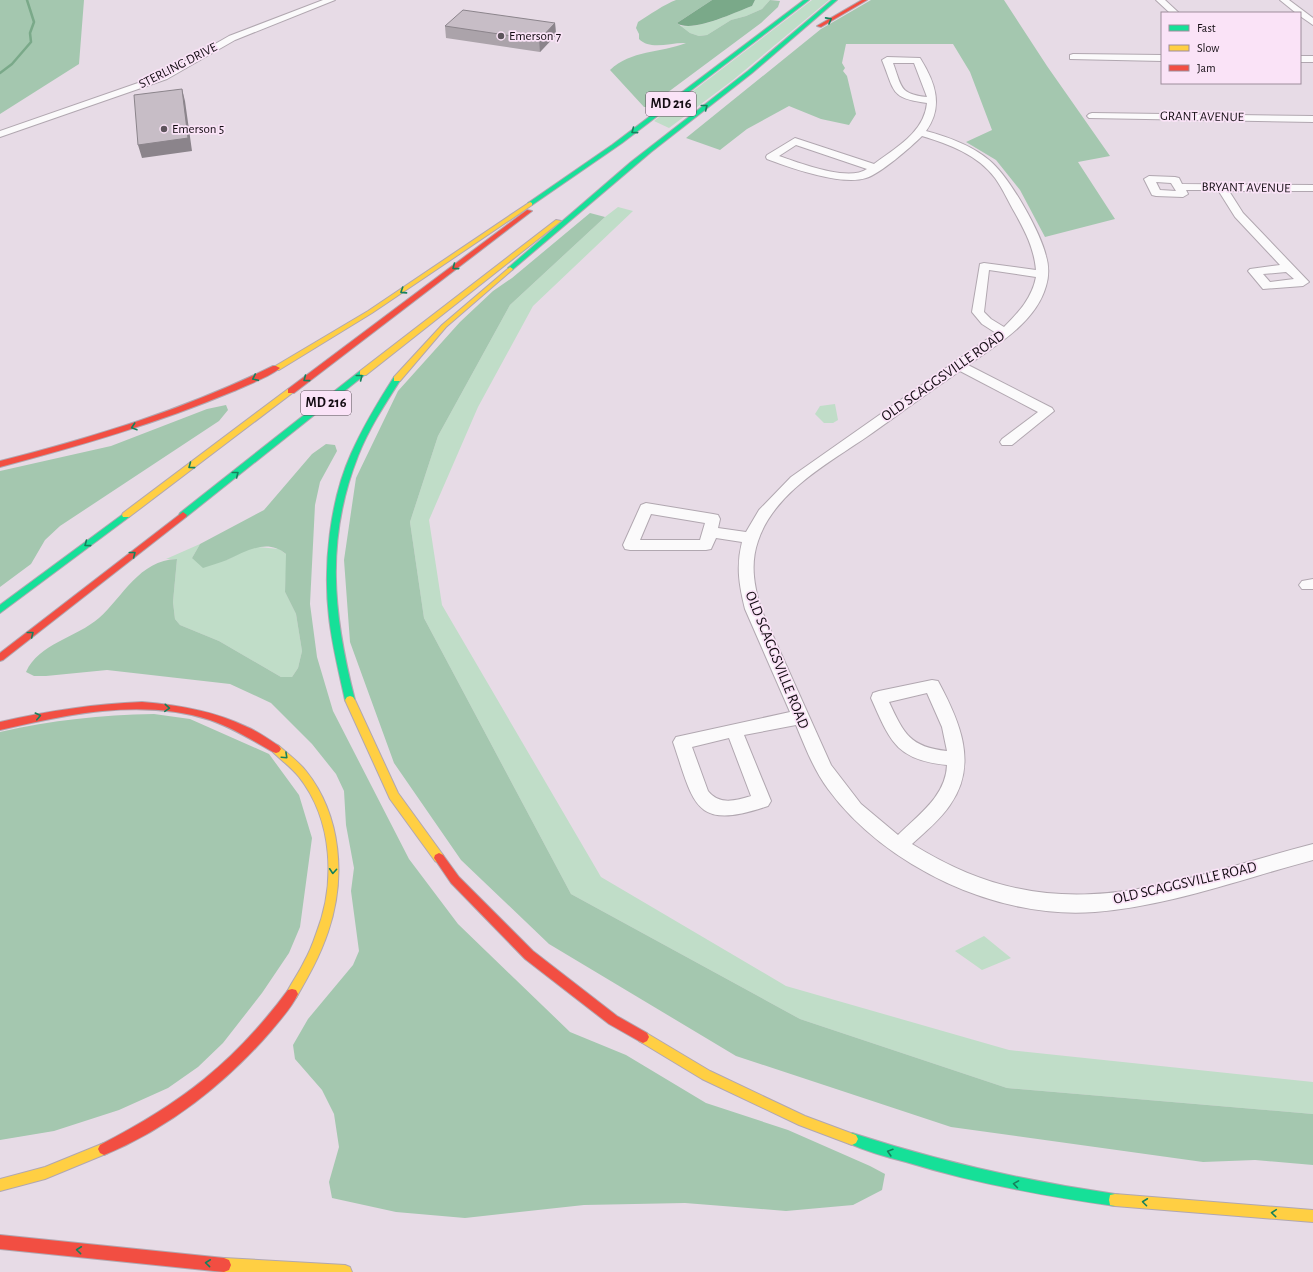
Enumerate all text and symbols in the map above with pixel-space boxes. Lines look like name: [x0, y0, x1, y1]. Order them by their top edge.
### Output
legend: [1161, 12, 1301, 84]
one-way arrow: [825, 18, 832, 25]
text: Fast: [1197, 22, 1216, 34]
place label: Emerson 7: [509, 30, 562, 43]
marker: Emerson 7: [496, 31, 506, 41]
street label: STERLING DRIVE: [137, 41, 219, 91]
text: Slow: [1197, 42, 1219, 54]
text: Jam: [1197, 62, 1216, 74]
road number: MD 216: [646, 92, 696, 116]
one-way arrow: [700, 105, 707, 112]
street label: GRANT AVENUE: [1160, 110, 1244, 124]
place label: Emerson 5: [172, 123, 224, 136]
marker: Emerson 5: [159, 124, 169, 134]
one-way arrow: [632, 127, 639, 134]
street label: BRYANT AVENUE: [1201, 181, 1291, 195]
one-way arrow: [452, 262, 459, 269]
one-way arrow: [400, 286, 407, 294]
street label: OLD SCAGGSVILLE ROAD: [879, 328, 1008, 424]
one-way arrow: [252, 373, 259, 381]
one-way arrow: [303, 374, 310, 382]
one-way arrow: [355, 374, 362, 381]
road number: MD 216: [301, 391, 351, 415]
one-way arrow: [131, 422, 138, 430]
one-way arrow: [188, 461, 195, 468]
one-way arrow: [231, 472, 238, 479]
one-way arrow: [85, 539, 92, 546]
one-way arrow: [129, 552, 136, 559]
street label: OLD SCAGGSVILLE ROAD: [743, 589, 812, 731]
one-way arrow: [26, 632, 33, 639]
one-way arrow: [164, 703, 170, 712]
one-way arrow: [35, 712, 41, 720]
one-way arrow: [280, 751, 288, 758]
street label: OLD SCAGGSVILLE ROAD: [1112, 859, 1259, 907]
one-way arrow: [329, 868, 338, 874]
one-way arrow: [887, 1148, 894, 1157]
one-way arrow: [1013, 1180, 1019, 1189]
one-way arrow: [1142, 1197, 1148, 1206]
one-way arrow: [1271, 1209, 1277, 1218]
one-way arrow: [76, 1246, 82, 1255]
one-way arrow: [205, 1259, 211, 1268]

